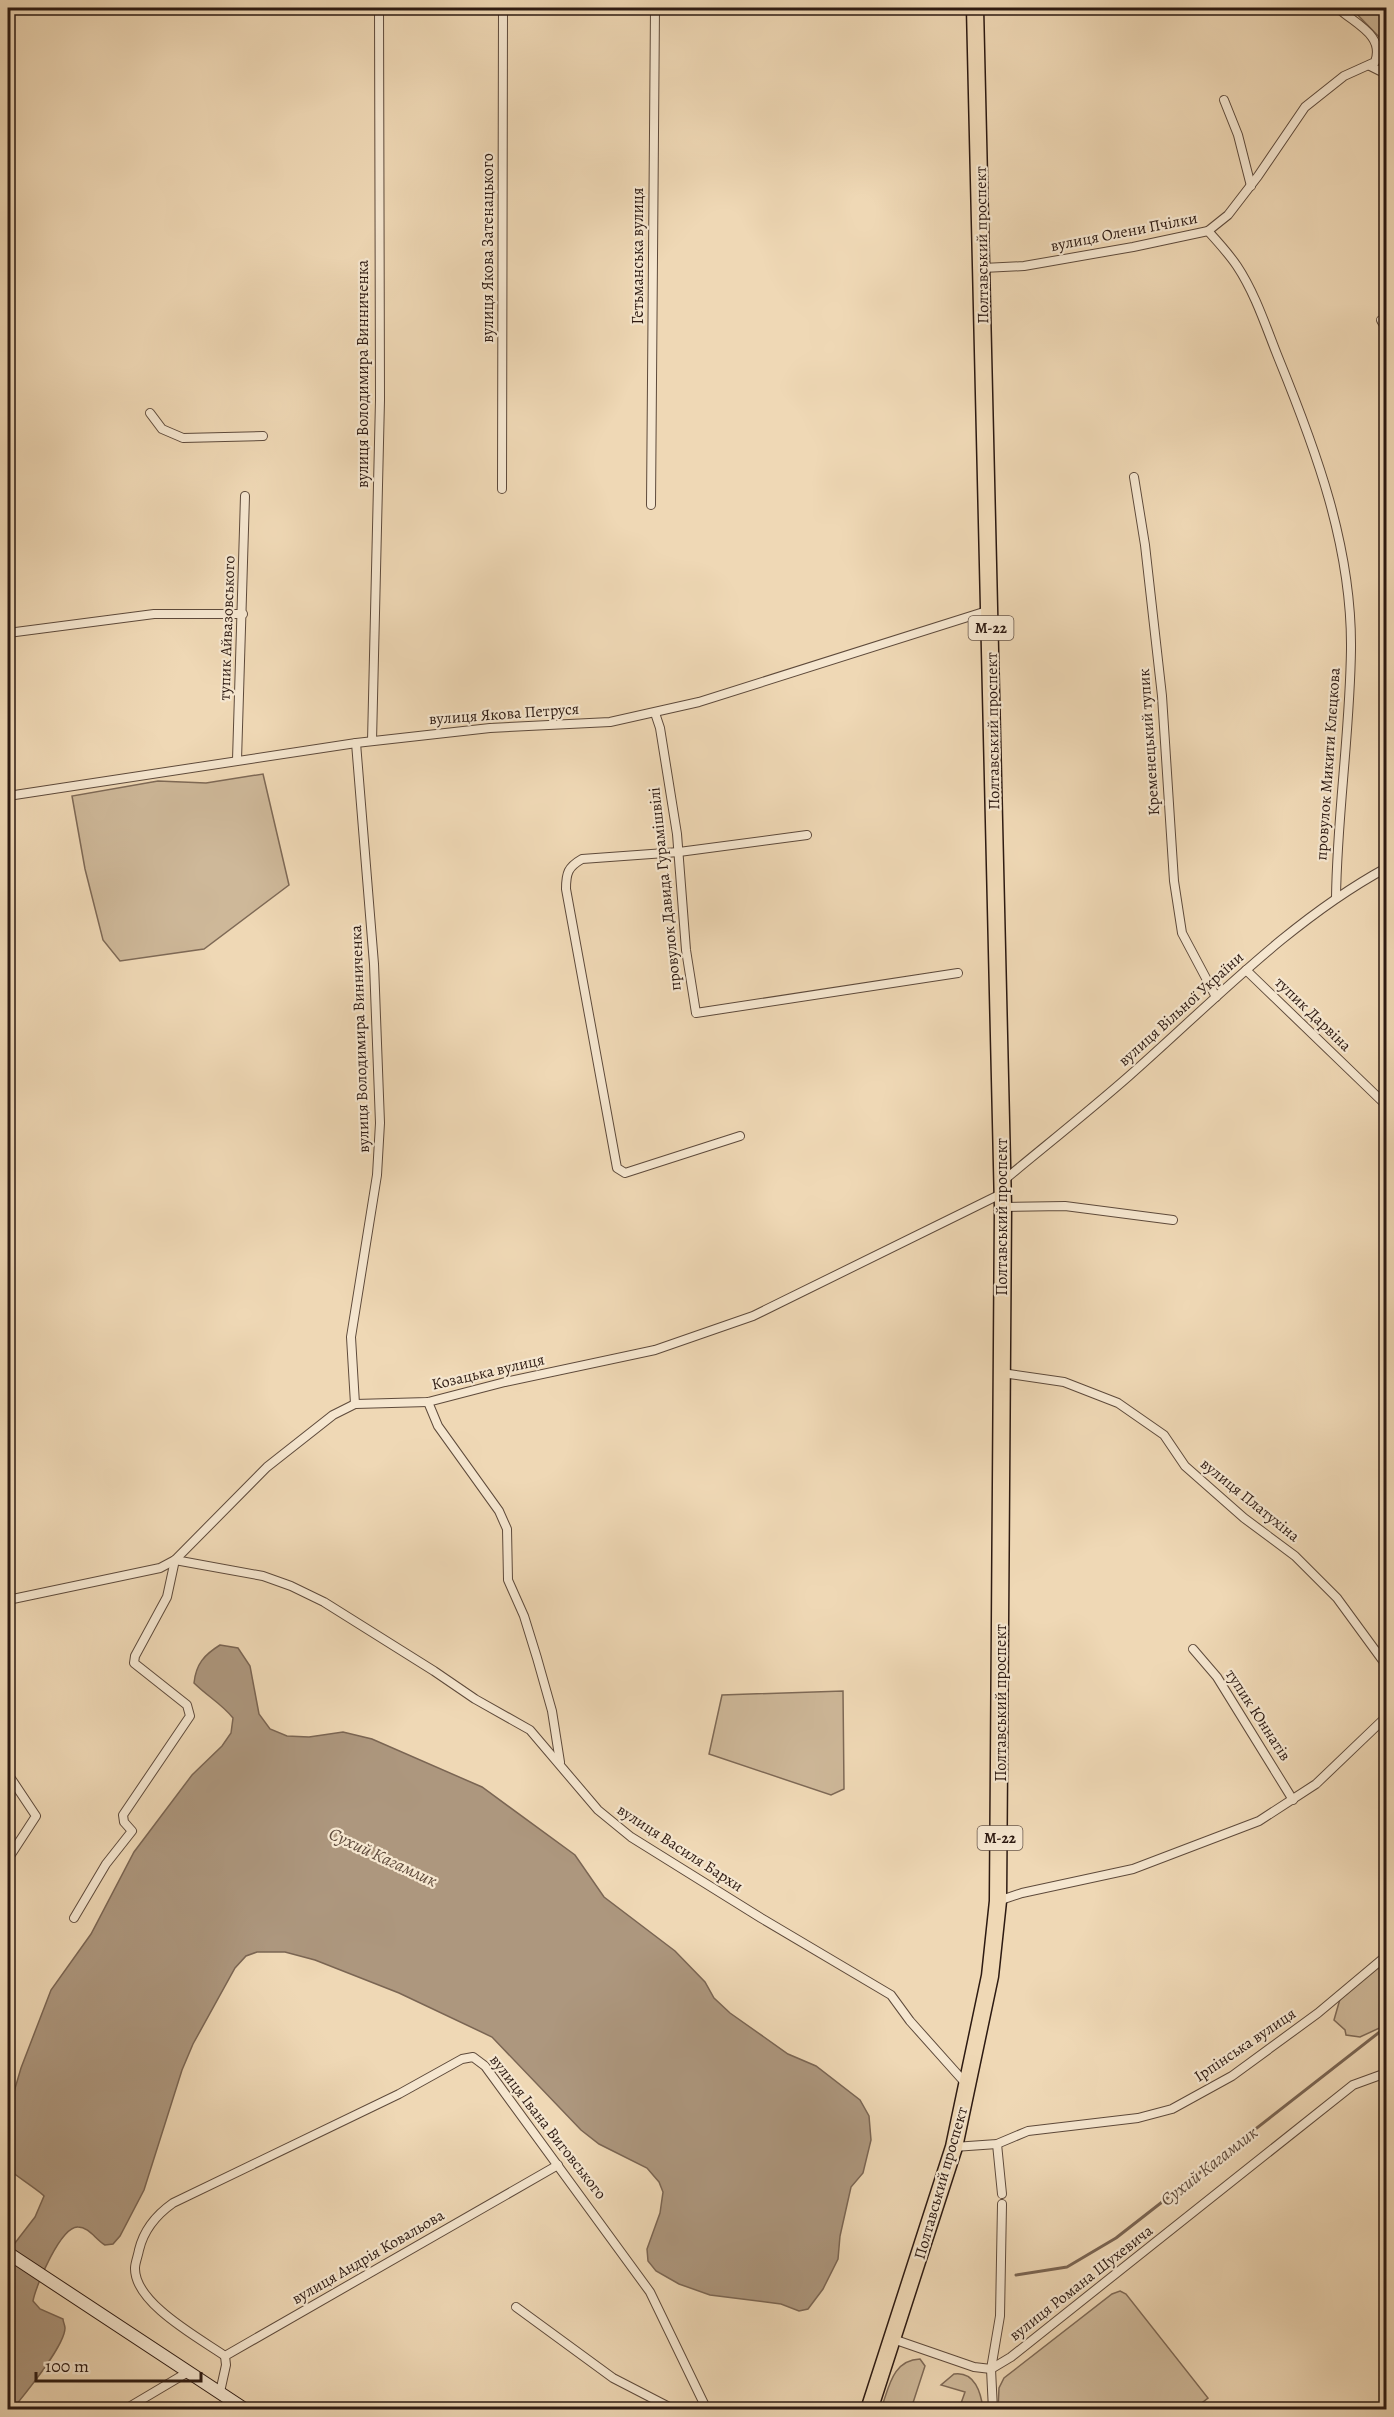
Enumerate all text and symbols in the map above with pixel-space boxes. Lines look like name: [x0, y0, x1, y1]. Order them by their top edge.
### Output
street label: вулиця Якова Затенацького: [477, 153, 499, 343]
street label: Полтавський проспект: [970, 166, 994, 324]
street label: Гетьманська вулиця: [627, 187, 649, 324]
street label: вулиця Олени Пчілки: [1049, 207, 1199, 257]
street label: вулиця Володимира Винниченка: [352, 259, 374, 488]
street label: тупик Айвазовського: [213, 555, 241, 701]
road number: М-22: [968, 616, 1014, 640]
street label: Полтавський проспект: [981, 652, 1005, 810]
street label: провулок Микити Клєцкова: [1310, 666, 1346, 861]
street label: Кременецький тупик: [1133, 668, 1165, 816]
street label: вулиця Якова Петруся: [428, 698, 580, 730]
street label: провулок Давида Гурамішвілі: [643, 786, 687, 992]
street label: вулиця Володимира Винниченка: [345, 924, 375, 1153]
street label: вулиця Вільної України: [1114, 947, 1248, 1071]
street label: тупик Дарвіна: [1270, 972, 1357, 1057]
street label: Полтавський проспект: [991, 1138, 1013, 1296]
street label: Козацька вулиця: [429, 1348, 547, 1396]
street label: вулиця Платухіна: [1196, 1453, 1305, 1547]
street label: Полтавський проспект: [990, 1624, 1012, 1782]
street label: тупик Юннатів: [1220, 1665, 1296, 1765]
street label: вулиця Василя Бархи: [613, 1799, 747, 1897]
water label: Сухий Кагамлик: [325, 1821, 441, 1893]
road number: М-22: [978, 1826, 1022, 1850]
street label: Ірпінська вулиця: [1190, 2003, 1300, 2087]
street label: вулиця Івана Виговського: [484, 2050, 612, 2204]
street label: Полтавський проспект: [909, 2104, 973, 2262]
water label: Сухий Кагамлик: [1155, 2120, 1263, 2212]
street label: вулиця Андрія Ковальова: [288, 2204, 449, 2310]
street label: вулиця Романа Шухевича: [1005, 2220, 1158, 2346]
scale bar: [36, 2345, 201, 2383]
text: 100 m: [45, 2354, 89, 2378]

